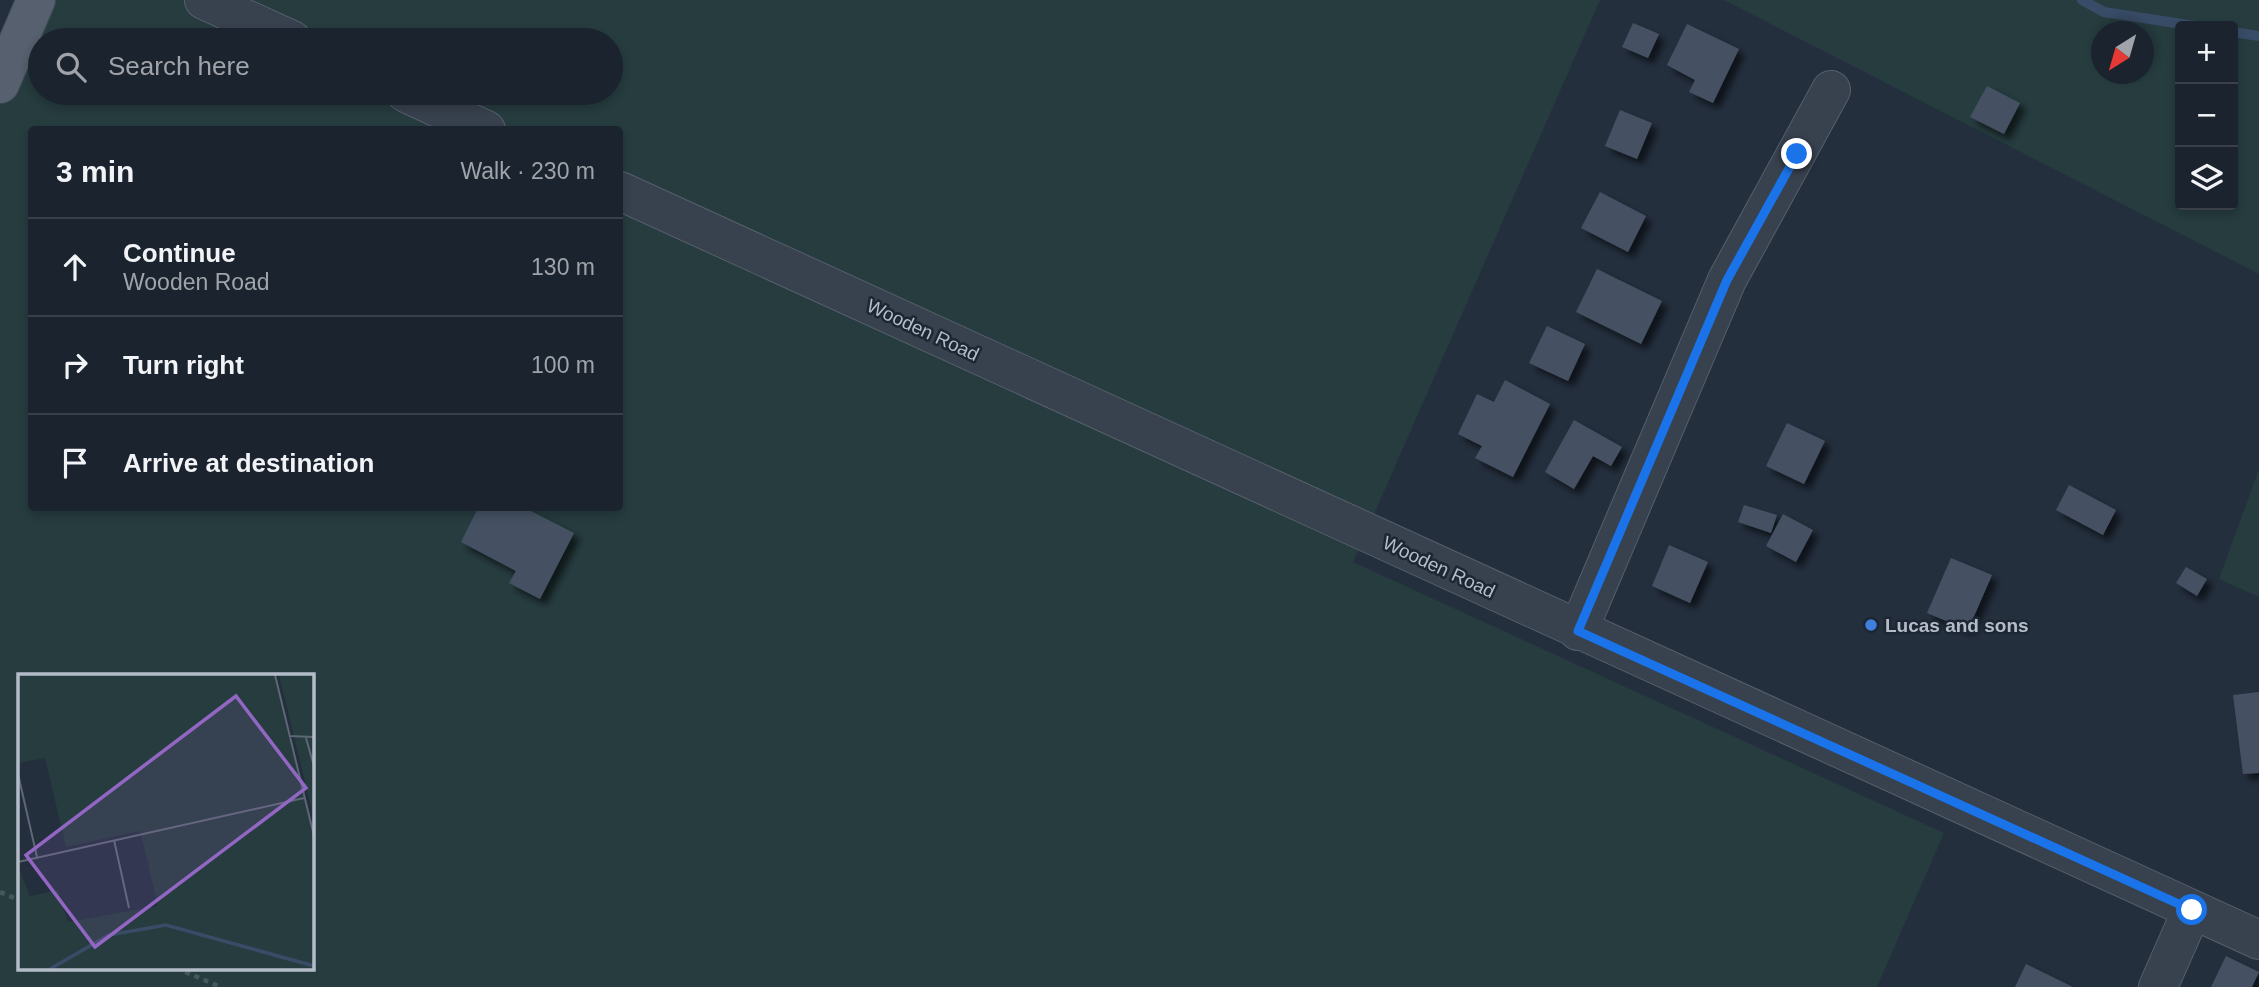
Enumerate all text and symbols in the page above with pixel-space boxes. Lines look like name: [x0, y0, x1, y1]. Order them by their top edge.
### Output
north arrow: [2091, 21, 2154, 84]
map controls: [2175, 21, 2238, 210]
button: +: [2175, 21, 2238, 84]
search box: [28, 28, 623, 105]
icon: search: [52, 48, 90, 86]
text: Search here: [108, 51, 250, 81]
button: −: [2175, 84, 2238, 147]
route end: [1781, 138, 1812, 169]
button: layers: [2175, 147, 2238, 210]
text: 3 min: [56, 155, 134, 188]
text: Walk · 230 m: [460, 158, 595, 184]
text: Continue: [123, 238, 236, 268]
icon: ahead: [56, 248, 94, 286]
text: 130 m: [531, 254, 595, 280]
text: Wooden Road: [123, 269, 270, 295]
street label: Wooden Road: [864, 295, 982, 365]
icon: right: [56, 346, 94, 384]
text: Turn right: [123, 350, 244, 380]
text: 100 m: [531, 352, 595, 378]
icon: arrive: [56, 444, 94, 482]
text: Arrive at destination: [123, 448, 374, 478]
street label: Wooden Road: [1380, 532, 1498, 602]
place label: Lucas and sons: [1885, 615, 2029, 636]
marker: Lucas and sons: [1863, 617, 1879, 633]
inset map: [18, 674, 313, 970]
route start: [2176, 894, 2207, 925]

